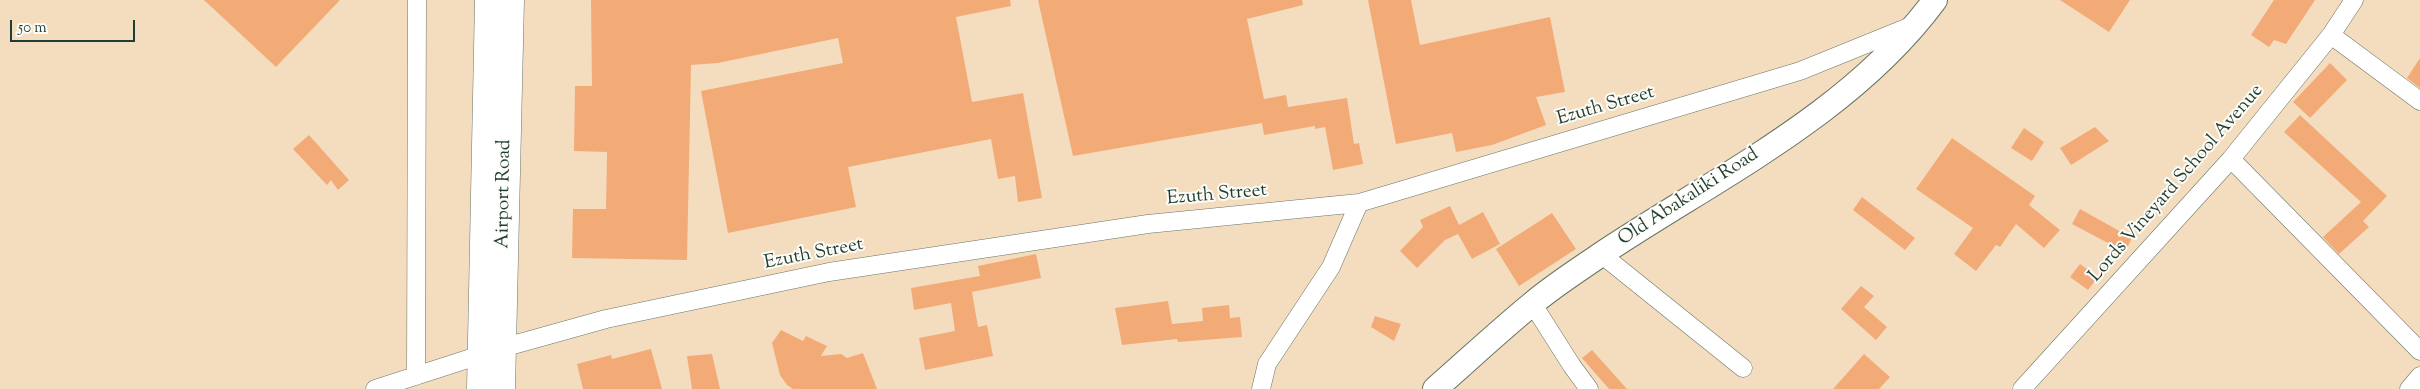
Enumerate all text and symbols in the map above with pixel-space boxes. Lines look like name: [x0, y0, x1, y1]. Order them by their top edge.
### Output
scale bar: [12, 10, 138, 42]
text: 50 m: [18, 18, 47, 39]
street label: Lords Vineyard School Avenue: [2085, 80, 2269, 288]
street label: Ezuth Street: [1555, 82, 1657, 132]
street label: Airport Road: [493, 139, 517, 249]
street label: Old Abakaliki Road: [1615, 144, 1763, 252]
street label: Ezuth Street: [1166, 180, 1268, 212]
street label: Ezuth Street: [763, 234, 865, 276]

